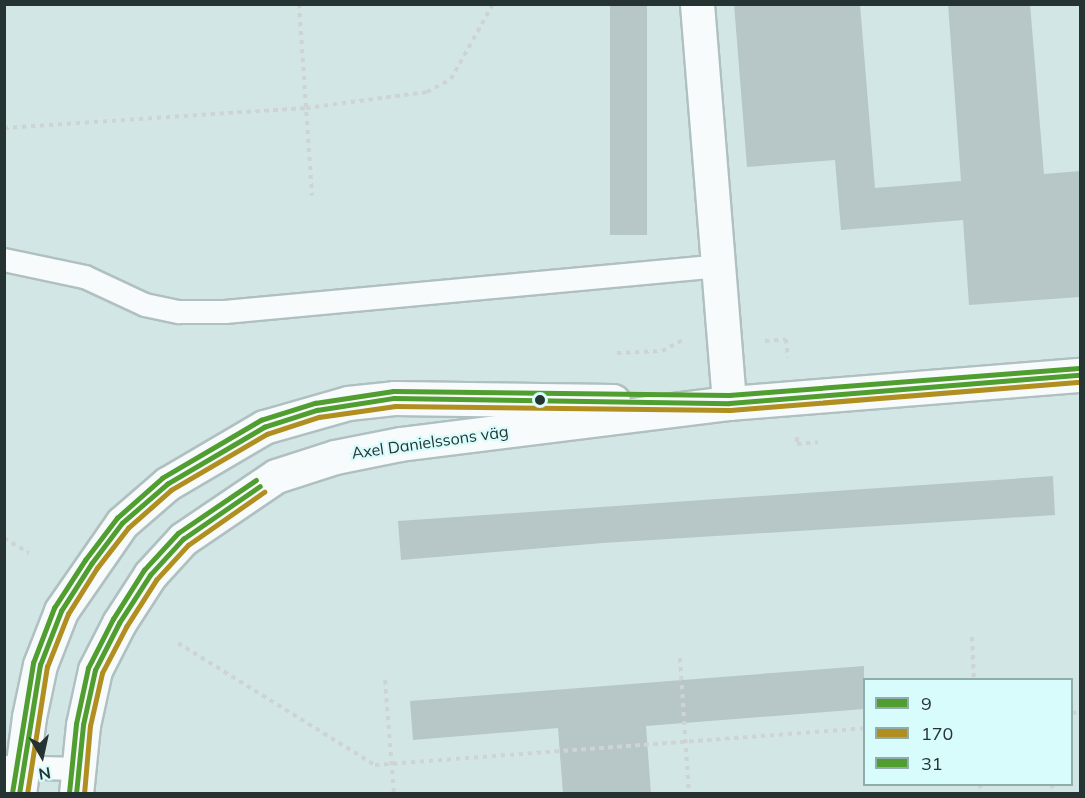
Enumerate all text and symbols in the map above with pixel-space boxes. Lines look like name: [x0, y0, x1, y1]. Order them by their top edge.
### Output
unlabelled marker: [534, 394, 546, 406]
street label: Axel Danielssons väg: [350, 422, 510, 462]
legend: [863, 678, 1073, 786]
text: 9: [921, 692, 932, 715]
text: 170: [921, 722, 953, 745]
north arrow: [12, 726, 72, 786]
text: 31: [921, 752, 943, 775]
text: N: [37, 763, 52, 785]

